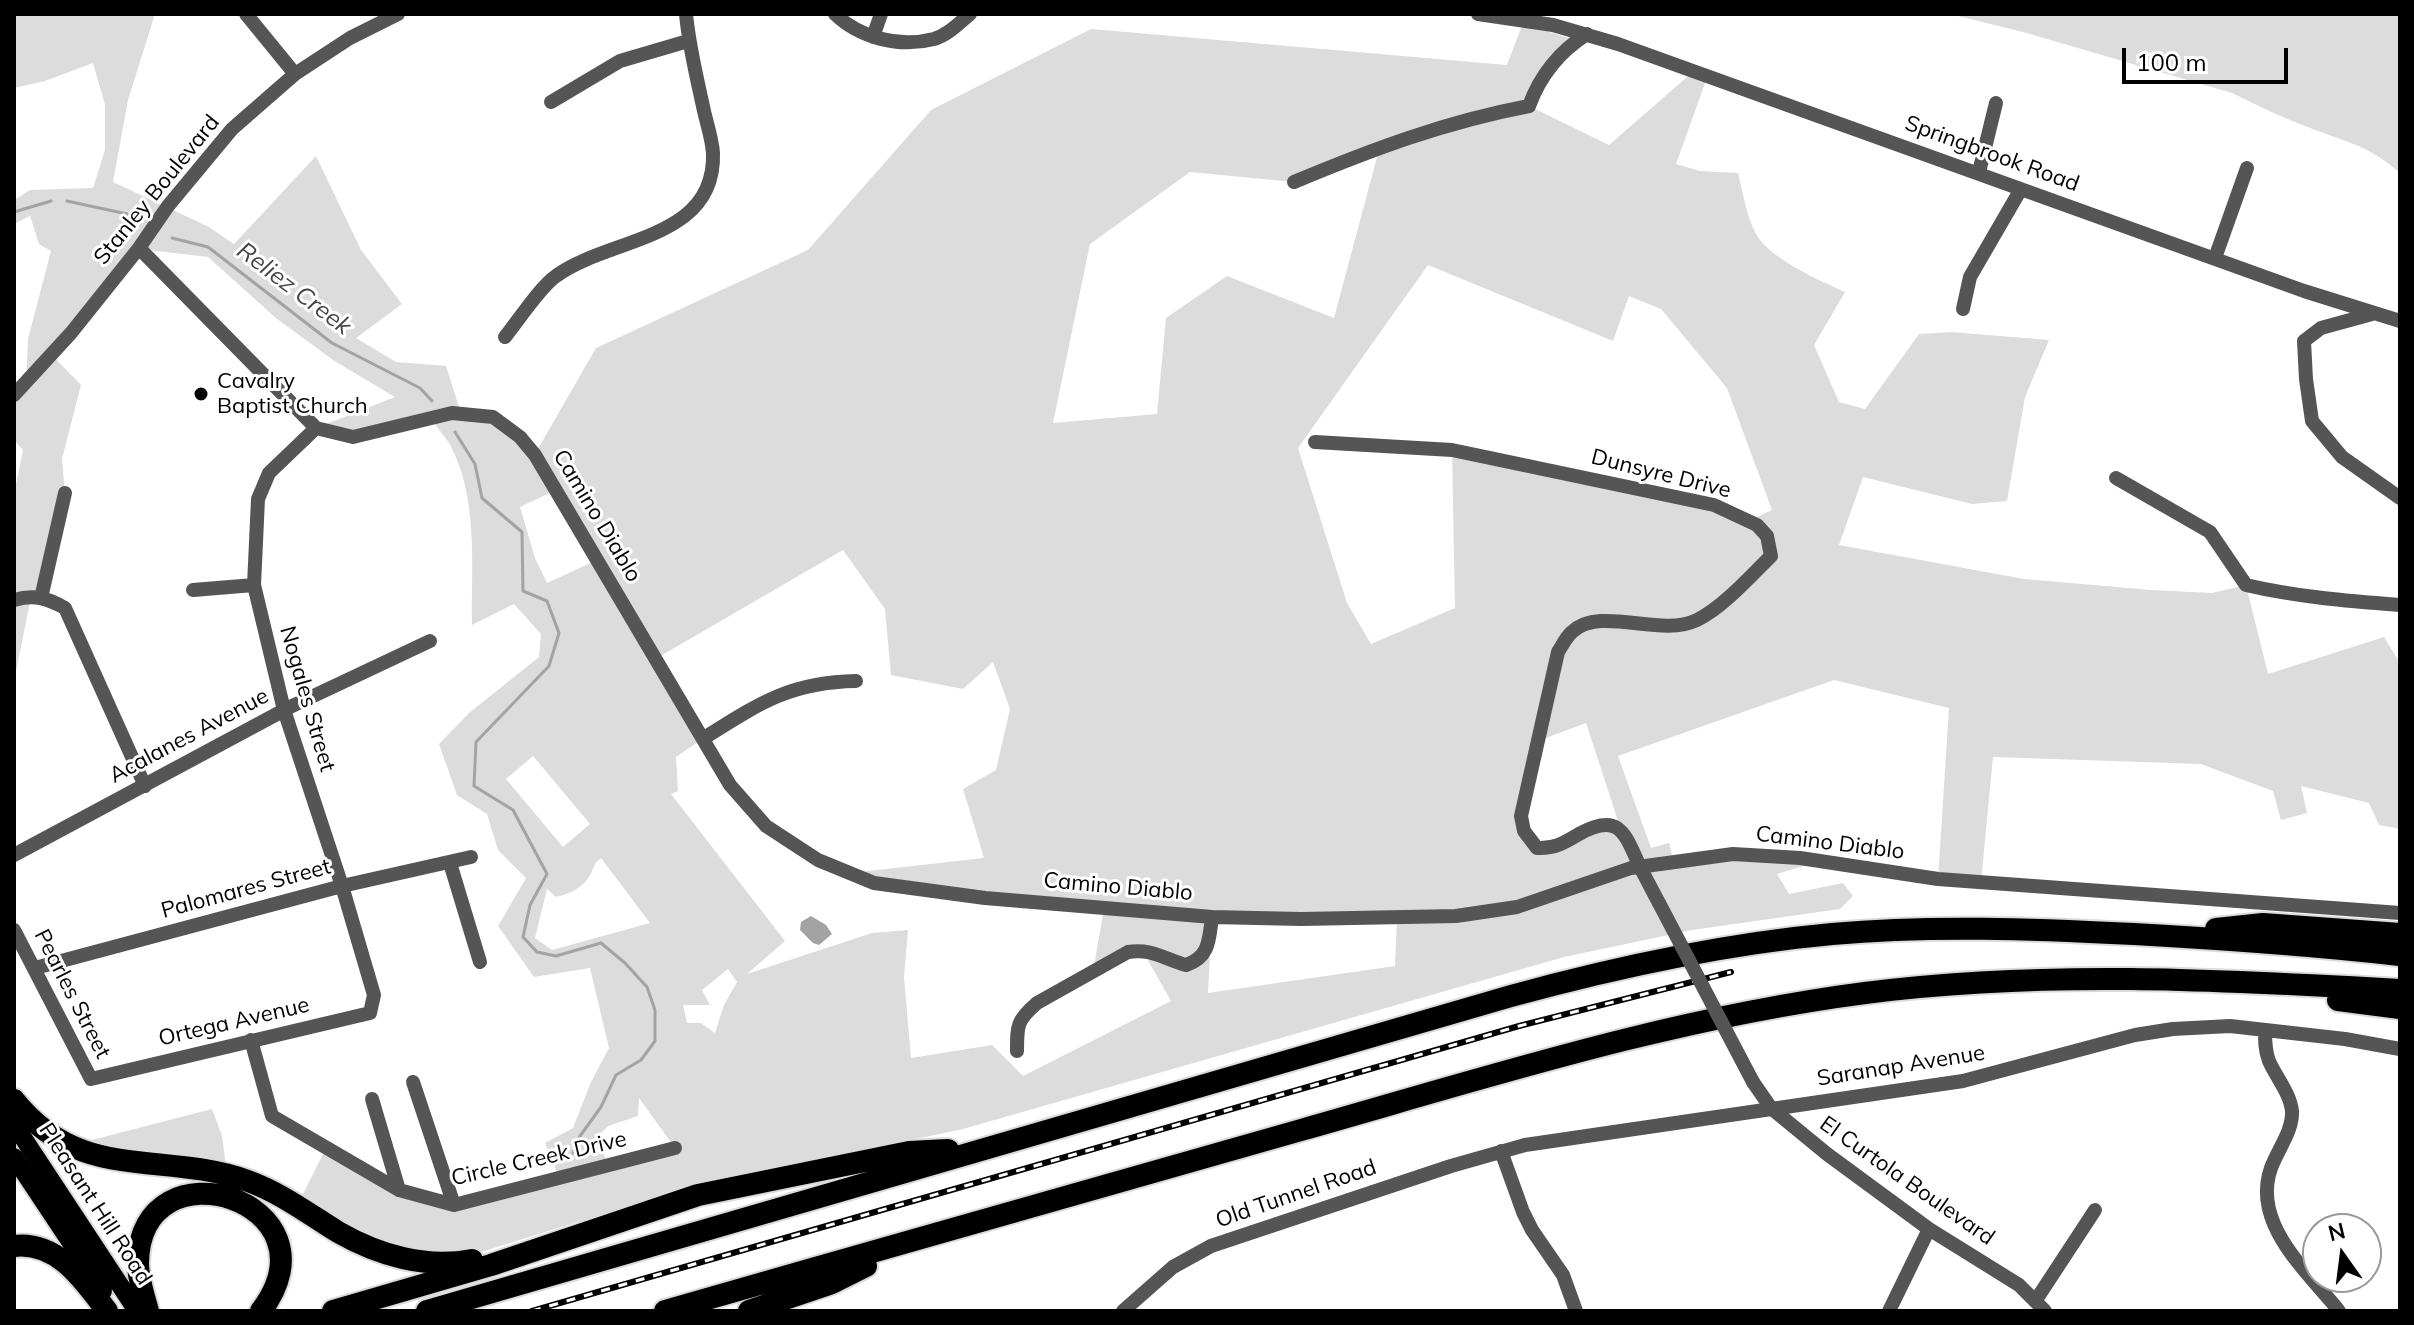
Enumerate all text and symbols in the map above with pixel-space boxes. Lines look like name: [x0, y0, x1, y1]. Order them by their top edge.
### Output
scale bar: [2126, 32, 2292, 82]
text: 100 m: [2136, 47, 2207, 77]
street label: Stanley Boulevard: [89, 110, 225, 270]
street label: Springbrook Road: [1901, 110, 2083, 198]
water label: Reliez Creek: [231, 237, 357, 341]
place label: Cavalry Baptist Church: [217, 368, 368, 420]
marker: Cavalry Baptist Church: [192, 385, 210, 403]
street label: Dunsyre Drive: [1588, 444, 1734, 504]
street label: Camino Diablo: [547, 445, 647, 587]
street label: Nogales Street: [274, 623, 340, 775]
street label: Acalanes Avenue: [105, 683, 273, 789]
street label: Camino Diablo: [1754, 821, 1906, 865]
street label: Palomares Street: [158, 854, 334, 924]
street label: Camino Diablo: [1042, 867, 1194, 907]
street label: Pearles Street: [28, 925, 116, 1063]
street label: Ortega Avenue: [156, 992, 312, 1052]
street label: Saranap Avenue: [1815, 1040, 1987, 1092]
street label: El Curtola Boulevard: [1815, 1111, 1999, 1251]
street label: Pleasant Hill Road: [33, 1118, 157, 1290]
street label: Circle Creek Drive: [449, 1126, 629, 1192]
street label: Old Tunnel Road: [1212, 1154, 1380, 1234]
north arrow: [2302, 1213, 2382, 1293]
text: N: [2325, 1216, 2348, 1247]

